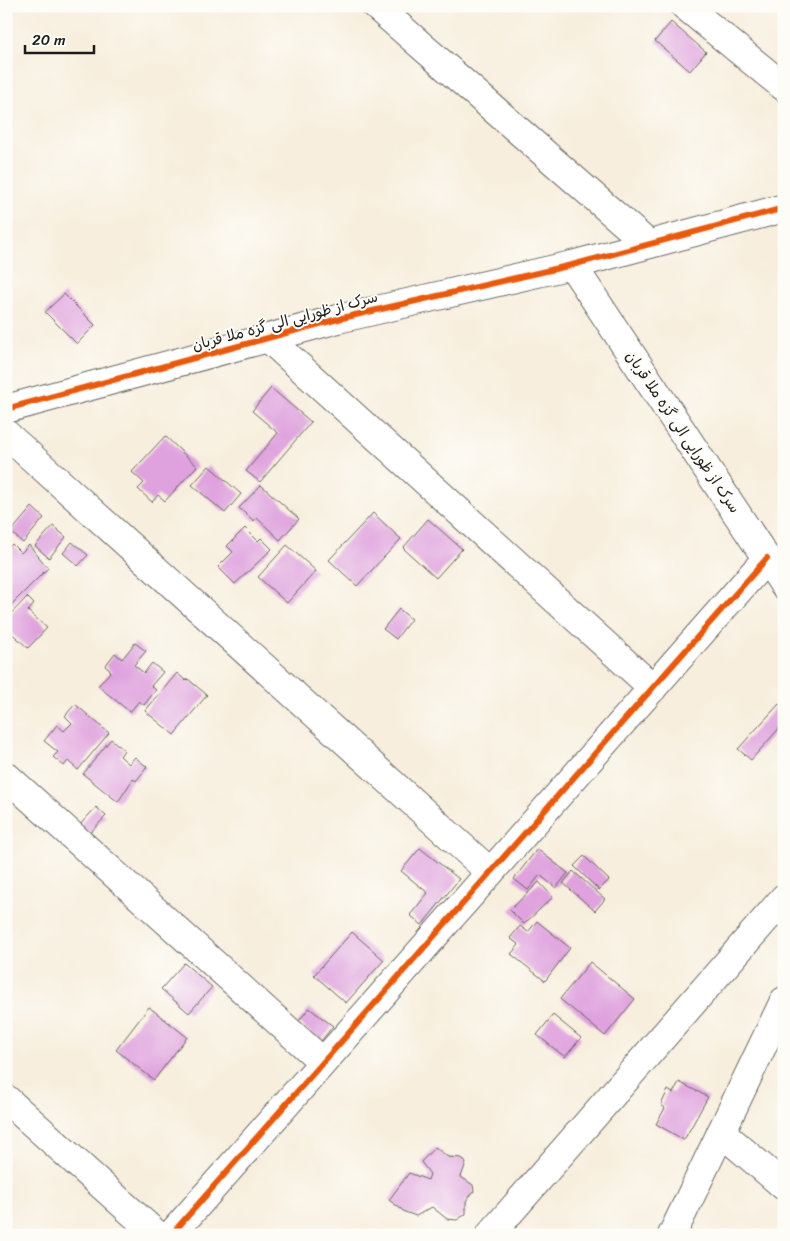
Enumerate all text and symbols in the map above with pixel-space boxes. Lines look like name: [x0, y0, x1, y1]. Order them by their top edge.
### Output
scale bar: [25, 22, 94, 54]
text: 20 m: [32, 27, 66, 53]
street label: سرک از ظورایی الی گزه ملا قربان: [189, 284, 381, 358]
street label: سرک از ظورایی الی گزه ملا قربان: [619, 345, 747, 519]

